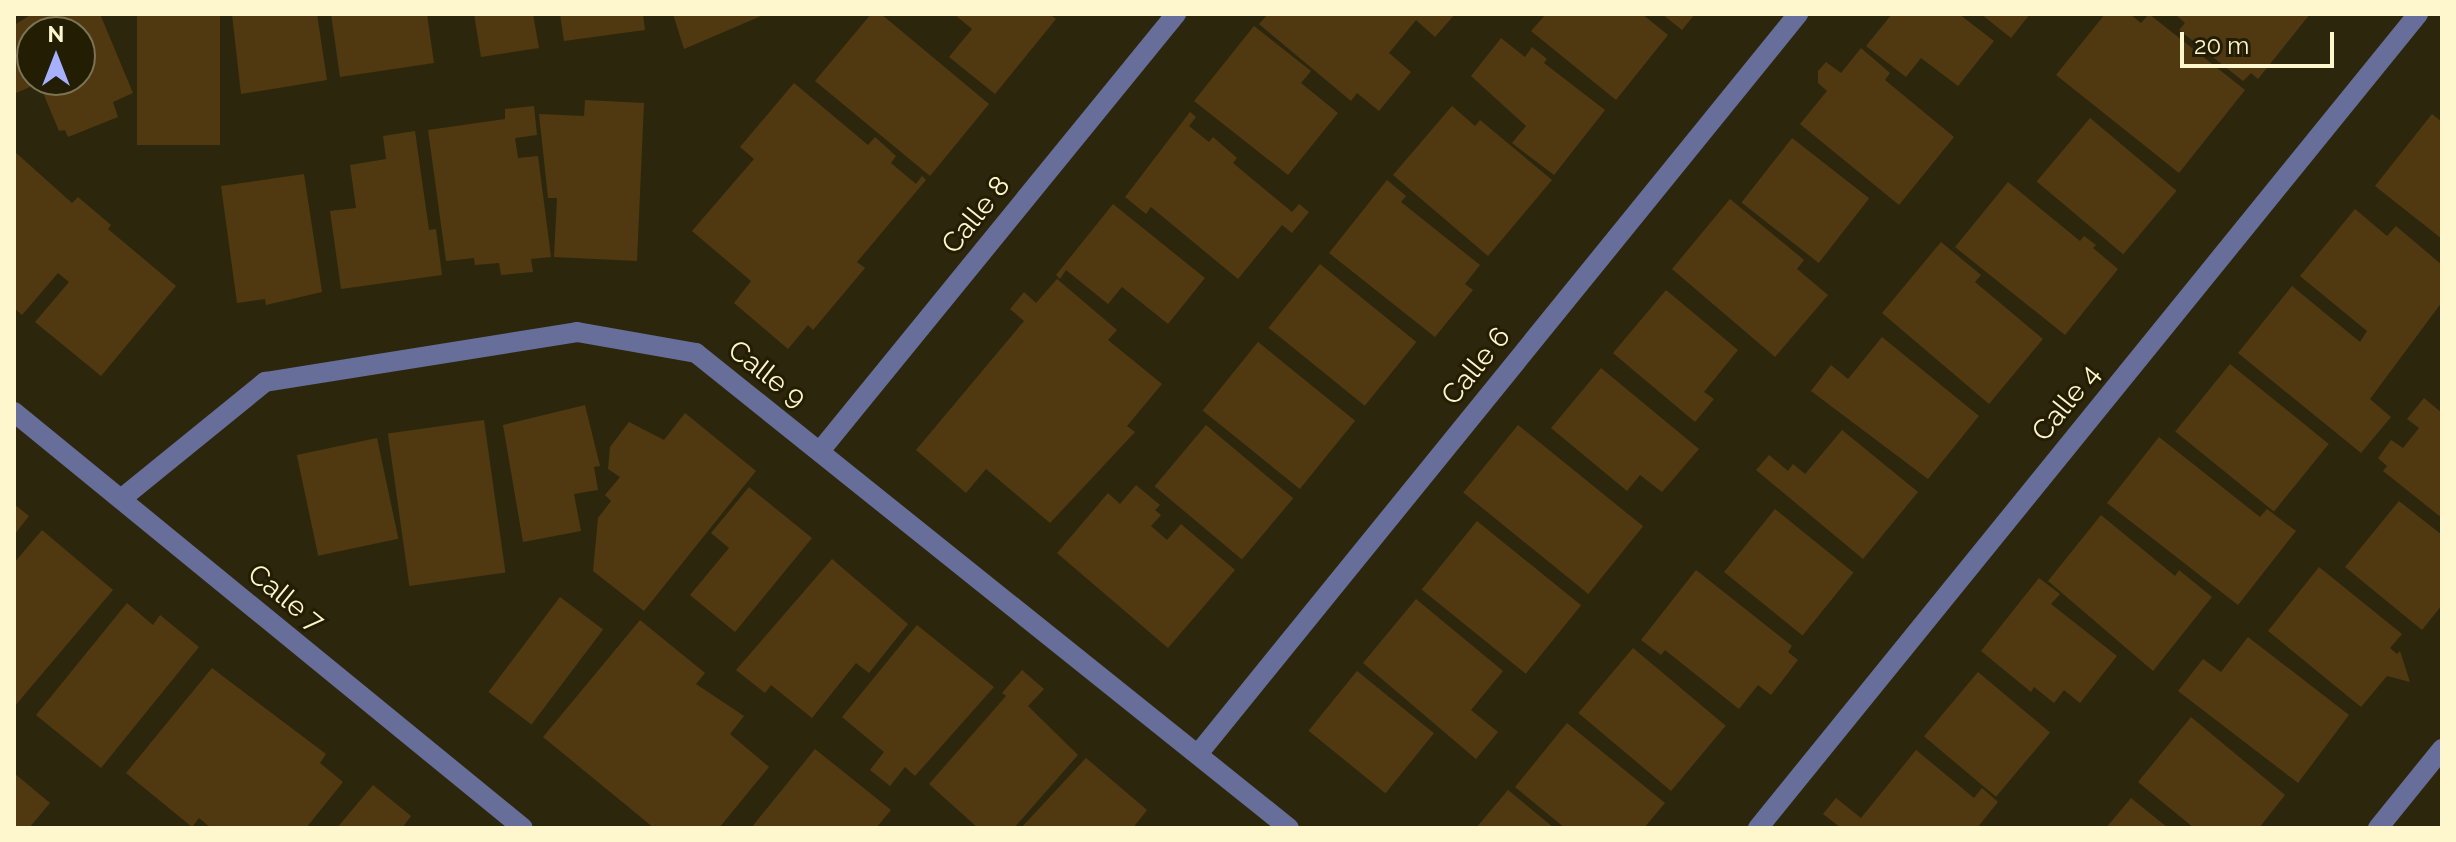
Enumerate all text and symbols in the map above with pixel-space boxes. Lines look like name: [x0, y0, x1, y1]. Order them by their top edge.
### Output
north arrow: [16, 16, 96, 96]
scale bar: [2184, 16, 2338, 66]
text: N: [48, 21, 64, 47]
text: 20 m: [2194, 31, 2249, 60]
street label: Calle 8: [935, 170, 1017, 260]
street label: Calle 6: [1435, 320, 1517, 412]
street label: Calle 9: [721, 333, 813, 415]
street label: Calle 4: [2025, 358, 2107, 448]
street label: Calle 7: [241, 557, 331, 639]

